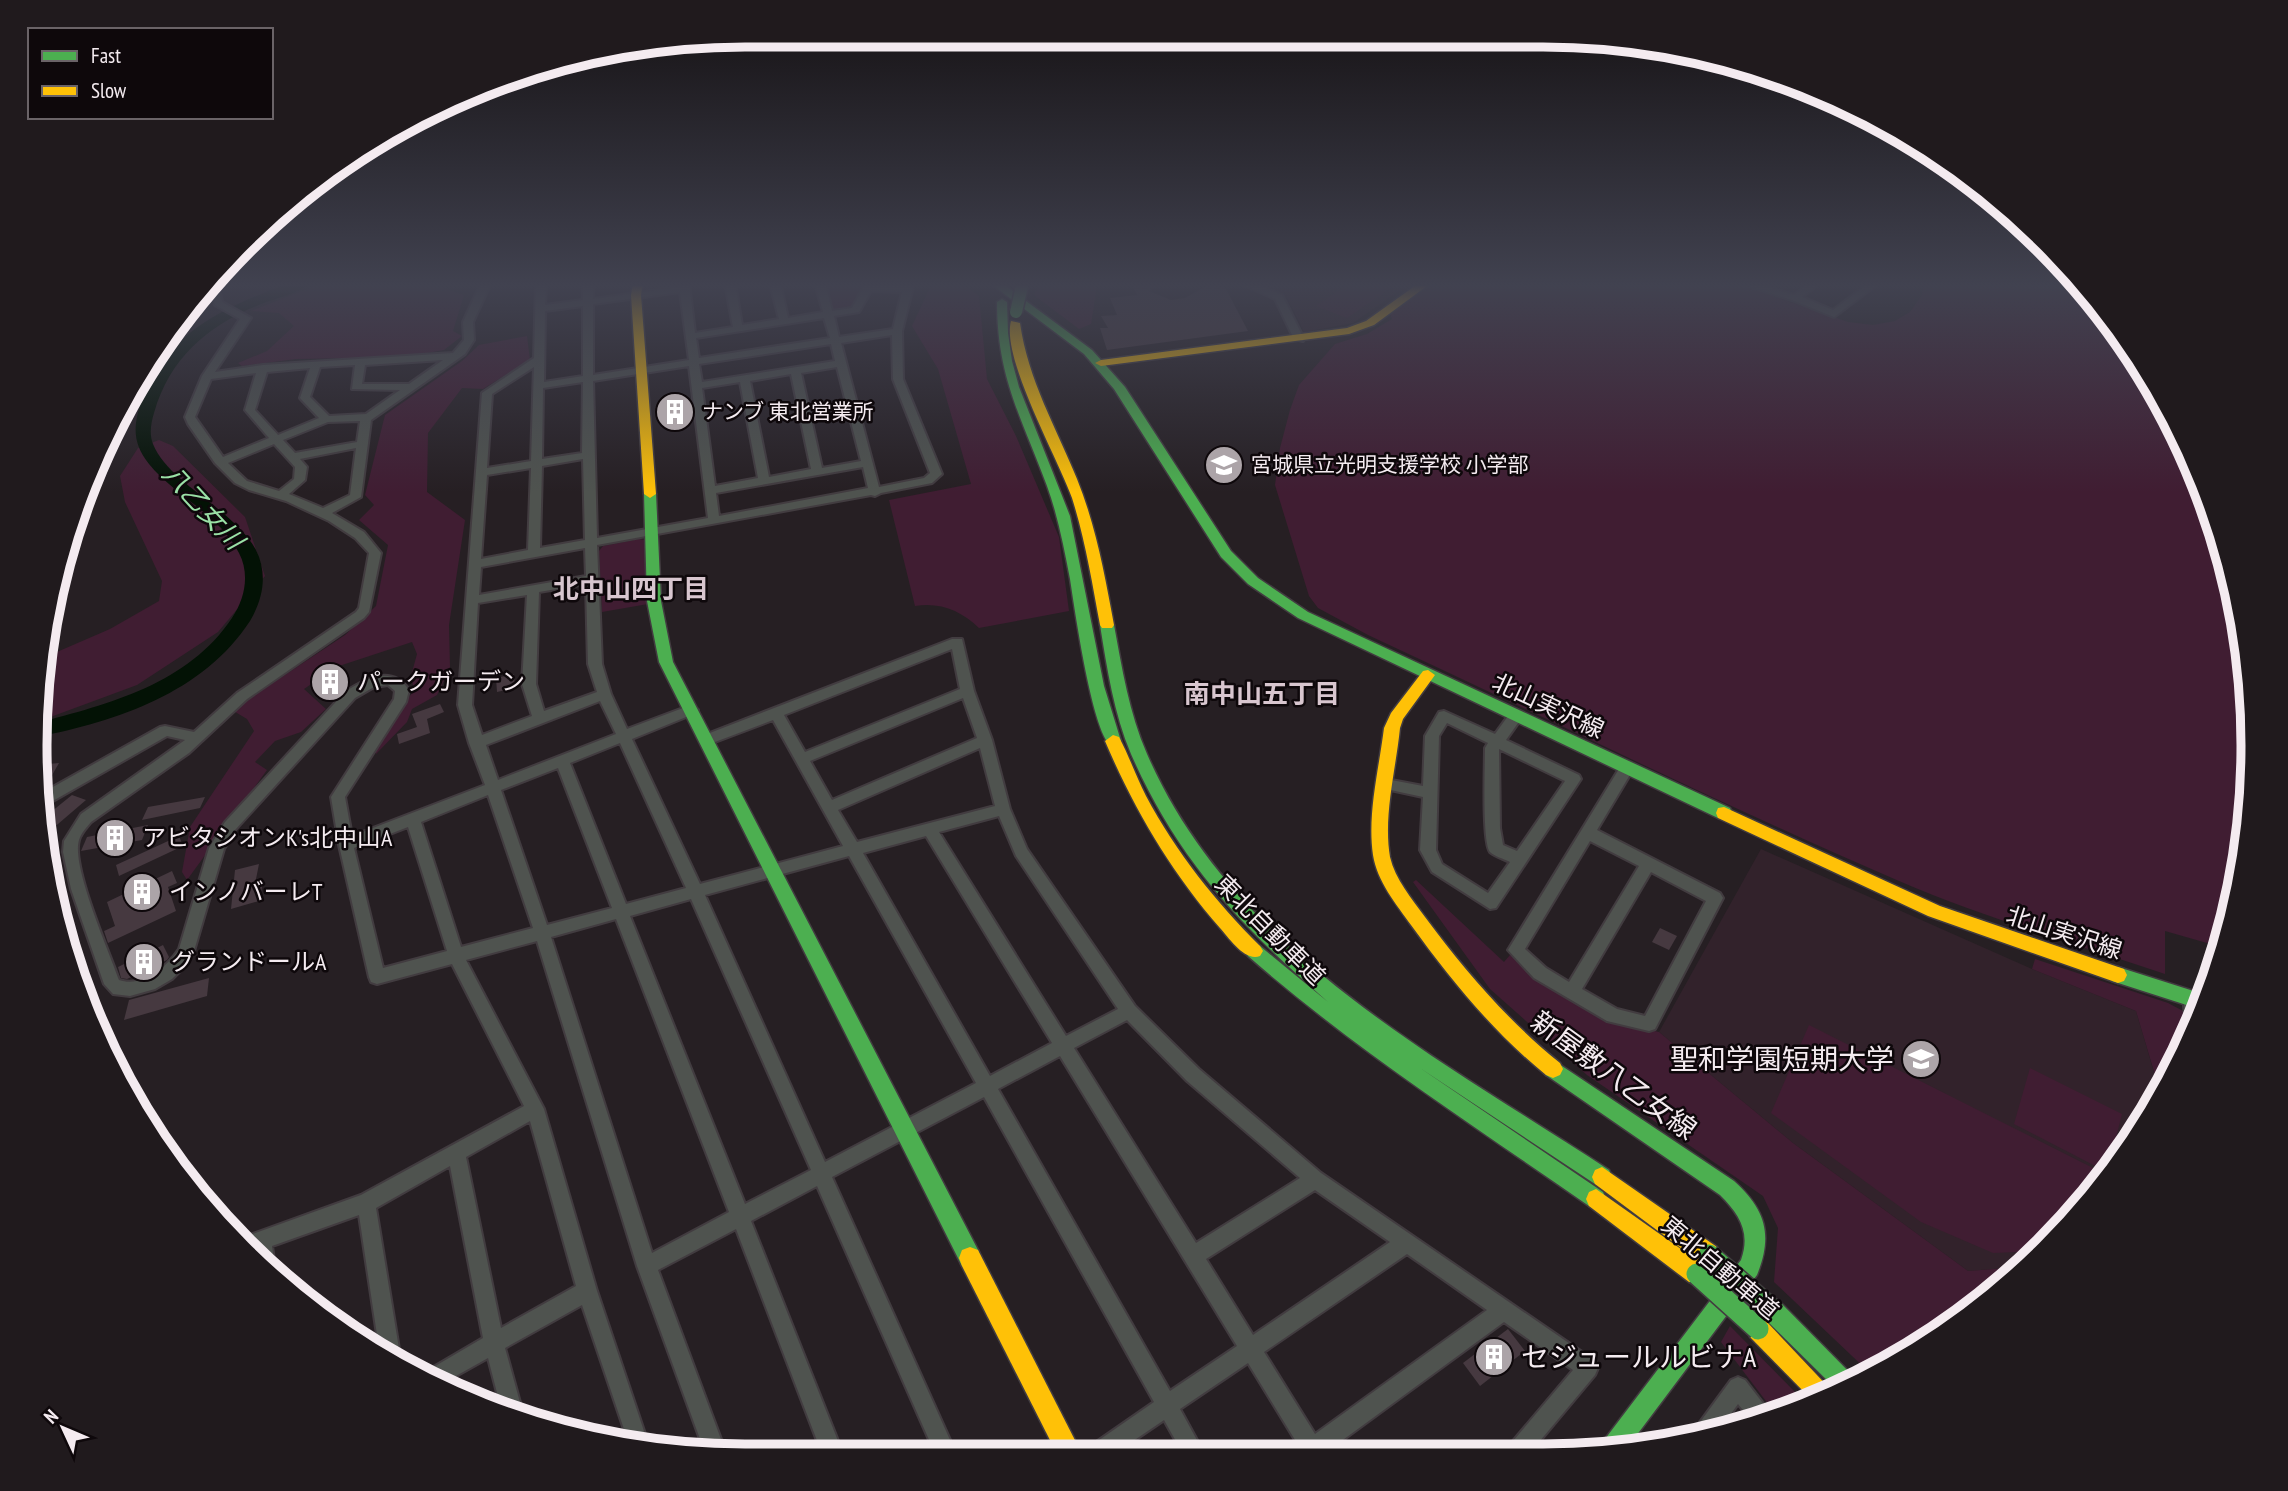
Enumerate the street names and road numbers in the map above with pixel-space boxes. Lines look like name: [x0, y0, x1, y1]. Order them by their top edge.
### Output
street label: 北山実沢線: [1487, 666, 1609, 745]
street label: 東北自動車道: [1208, 868, 1332, 992]
street label: 北山実沢線: [2002, 899, 2126, 966]
street label: 新屋敷八乙女線: [1524, 1002, 1704, 1147]
street label: 東北自動車道: [1655, 1209, 1785, 1326]

